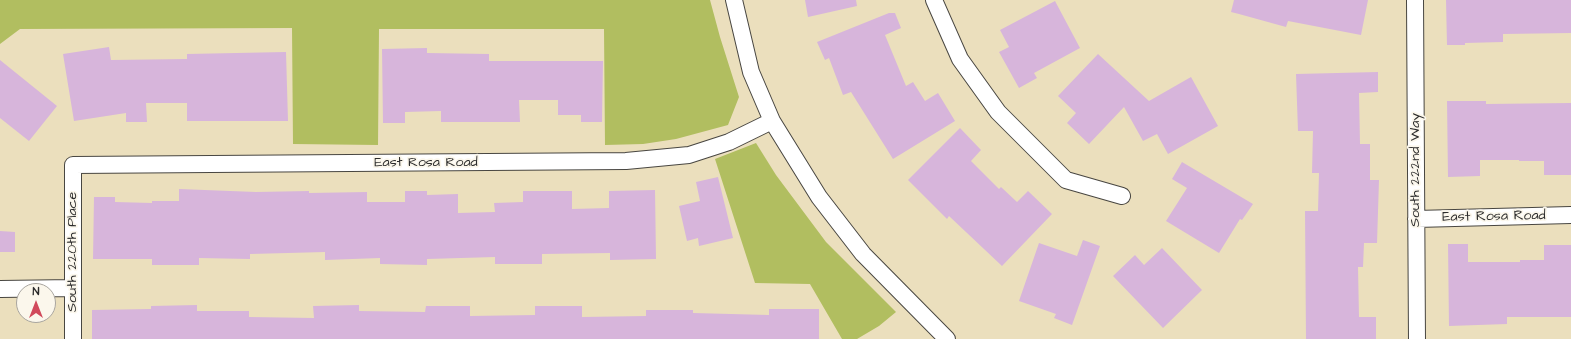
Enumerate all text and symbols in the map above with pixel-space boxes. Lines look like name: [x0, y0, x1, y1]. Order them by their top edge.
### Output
street label: South 222nd Way: [1408, 113, 1424, 227]
street label: East Rosa Road: [374, 155, 478, 171]
street label: South 220th Place: [65, 192, 81, 312]
street label: East Rosa Road: [1442, 208, 1546, 226]
north arrow: [16, 283, 56, 323]
text: N: [33, 284, 39, 299]

